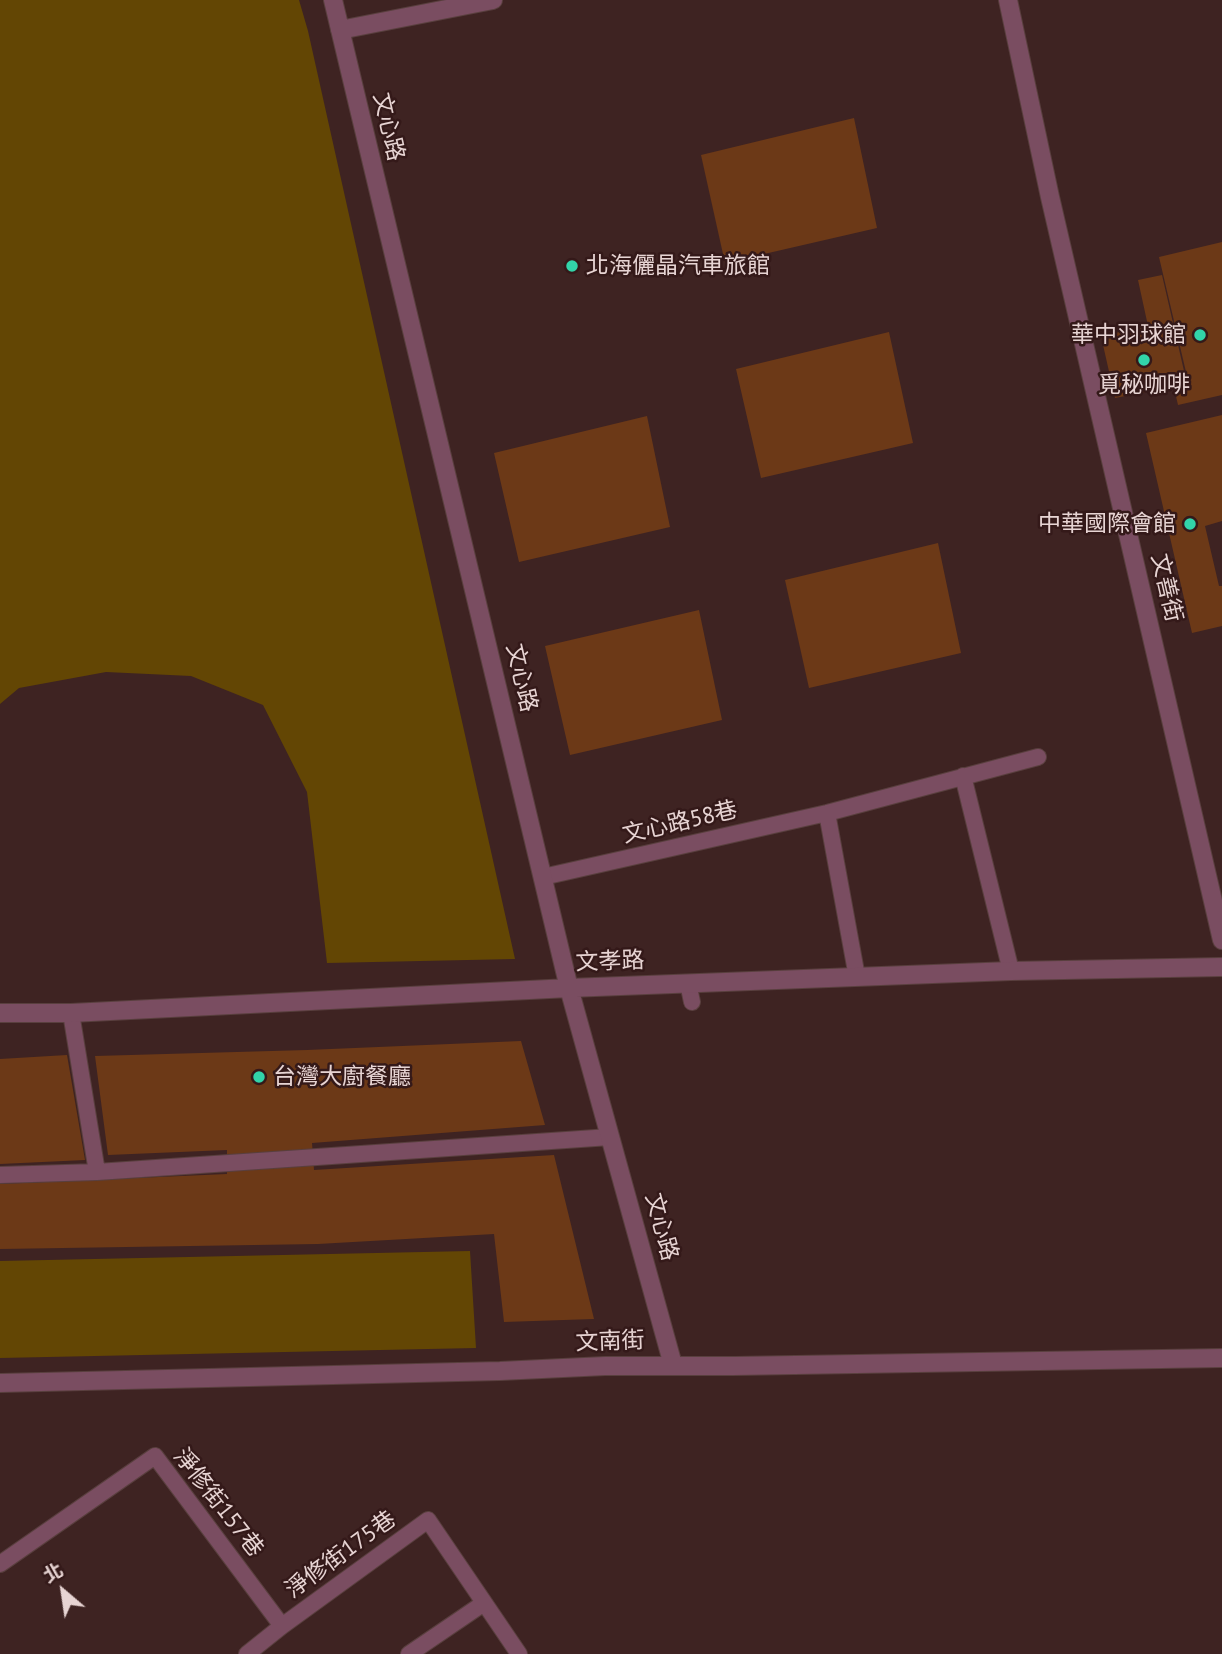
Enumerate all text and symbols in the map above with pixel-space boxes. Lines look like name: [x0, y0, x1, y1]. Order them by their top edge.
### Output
street label: 文心路: [367, 90, 409, 164]
place label: 北海儷晶汽車旅館: [586, 252, 770, 280]
marker: 北海儷晶汽車旅館: [564, 258, 580, 274]
place label: 華中羽球館: [1071, 321, 1186, 349]
marker: 華中羽球館: [1192, 327, 1208, 343]
marker: 覓秘咖啡: [1136, 352, 1152, 368]
place label: 覓秘咖啡: [1098, 371, 1190, 399]
place label: 中華國際會館: [1038, 510, 1176, 538]
marker: 中華國際會館: [1182, 516, 1198, 532]
street label: 文善街: [1145, 551, 1187, 625]
street label: 文心路: [500, 641, 542, 715]
street label: 文心路58巷: [620, 796, 740, 850]
street label: 文孝路: [575, 947, 645, 977]
place label: 台灣大廚餐廳: [273, 1063, 411, 1091]
marker: 台灣大廚餐廳: [251, 1069, 267, 1085]
street label: 文心路: [639, 1190, 683, 1264]
street label: 文南街: [575, 1327, 645, 1357]
street label: 淨修街157巷: [167, 1443, 269, 1563]
street label: 淨修街175巷: [280, 1506, 402, 1604]
north arrow: [28, 1556, 98, 1626]
text: 北: [39, 1558, 67, 1588]

